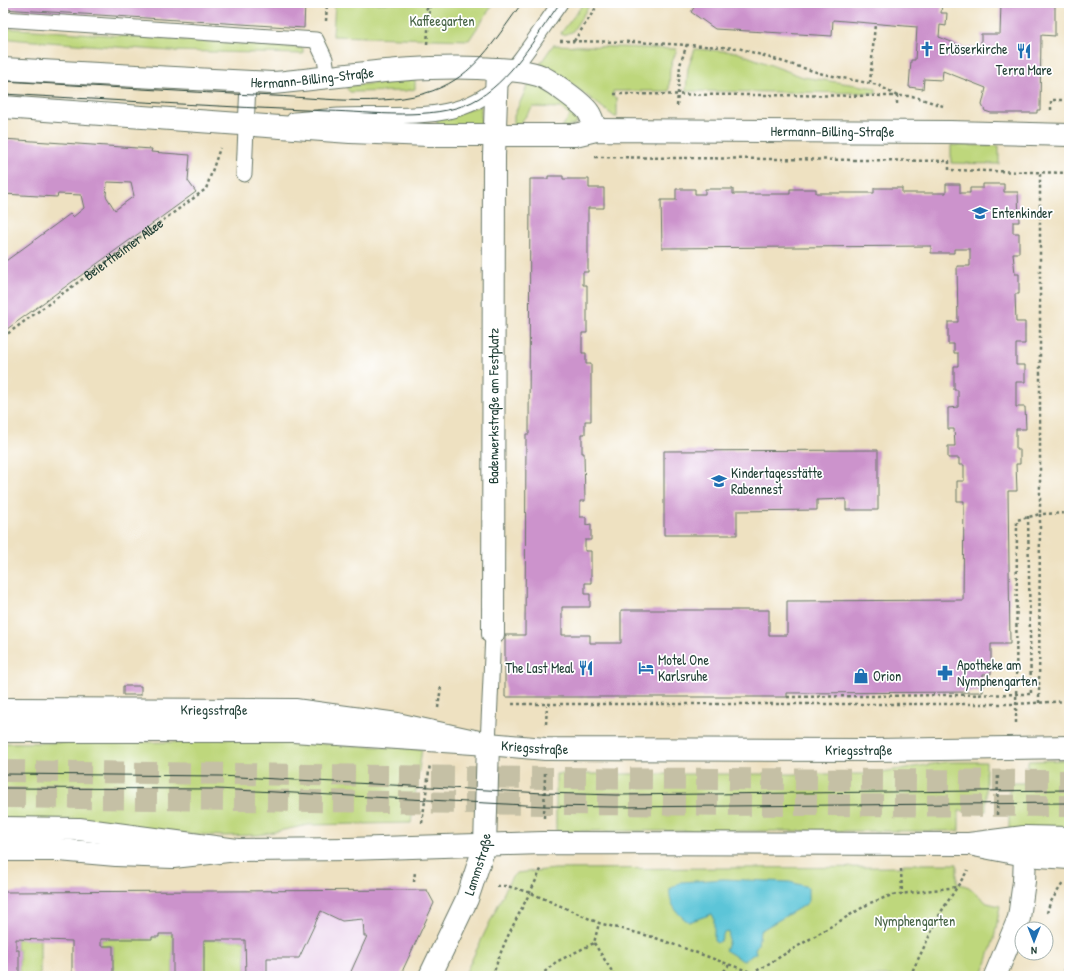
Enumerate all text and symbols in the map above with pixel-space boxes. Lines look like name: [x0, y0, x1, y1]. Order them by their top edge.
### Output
park label: Kaffeegarten: [409, 11, 475, 31]
place label: Erlöserkirche: [939, 39, 1008, 58]
church icon: Erlöserkirche: [918, 40, 936, 58]
restaurant icon: Terra Mare: [1015, 42, 1033, 60]
place label: Terra Mare: [996, 60, 1053, 79]
street label: Hermann-Billing-Straße: [250, 62, 375, 92]
street label: Hermann-Billing-Straße: [771, 121, 895, 142]
place label: Entenkinder: [992, 203, 1054, 222]
school or university icon: Entenkinder: [971, 204, 989, 222]
street label: Beiertheimer Allee: [80, 213, 167, 284]
street label: Badenwerkstraße am Festplatz: [483, 328, 504, 484]
place label: Kindertagesstätte Rabennest: [731, 463, 823, 498]
school or university icon: Kindertagesstätte Rabennest: [710, 472, 728, 490]
place label: Motel One Karlsruhe: [658, 650, 709, 685]
place label: Apotheke am Nymphengarten: [957, 655, 1038, 691]
place label: The Last Meal: [506, 658, 574, 677]
restaurant icon: The Last Meal: [577, 659, 595, 677]
hotel icon: Motel One Karlsruhe: [637, 659, 655, 677]
pharmacy icon: Apotheke am Nymphengarten: [936, 664, 954, 682]
place label: Orion: [873, 666, 901, 685]
shop icon: Orion: [852, 667, 870, 685]
street label: Kriegsstraße: [180, 700, 248, 720]
street label: Kriegsstraße: [500, 735, 569, 759]
street label: Kriegsstraße: [825, 740, 893, 760]
street label: Lammstraße: [459, 833, 495, 897]
park label: Nymphengarten: [875, 911, 955, 931]
north arrow: [1014, 921, 1054, 961]
text: N: [1031, 944, 1037, 958]

